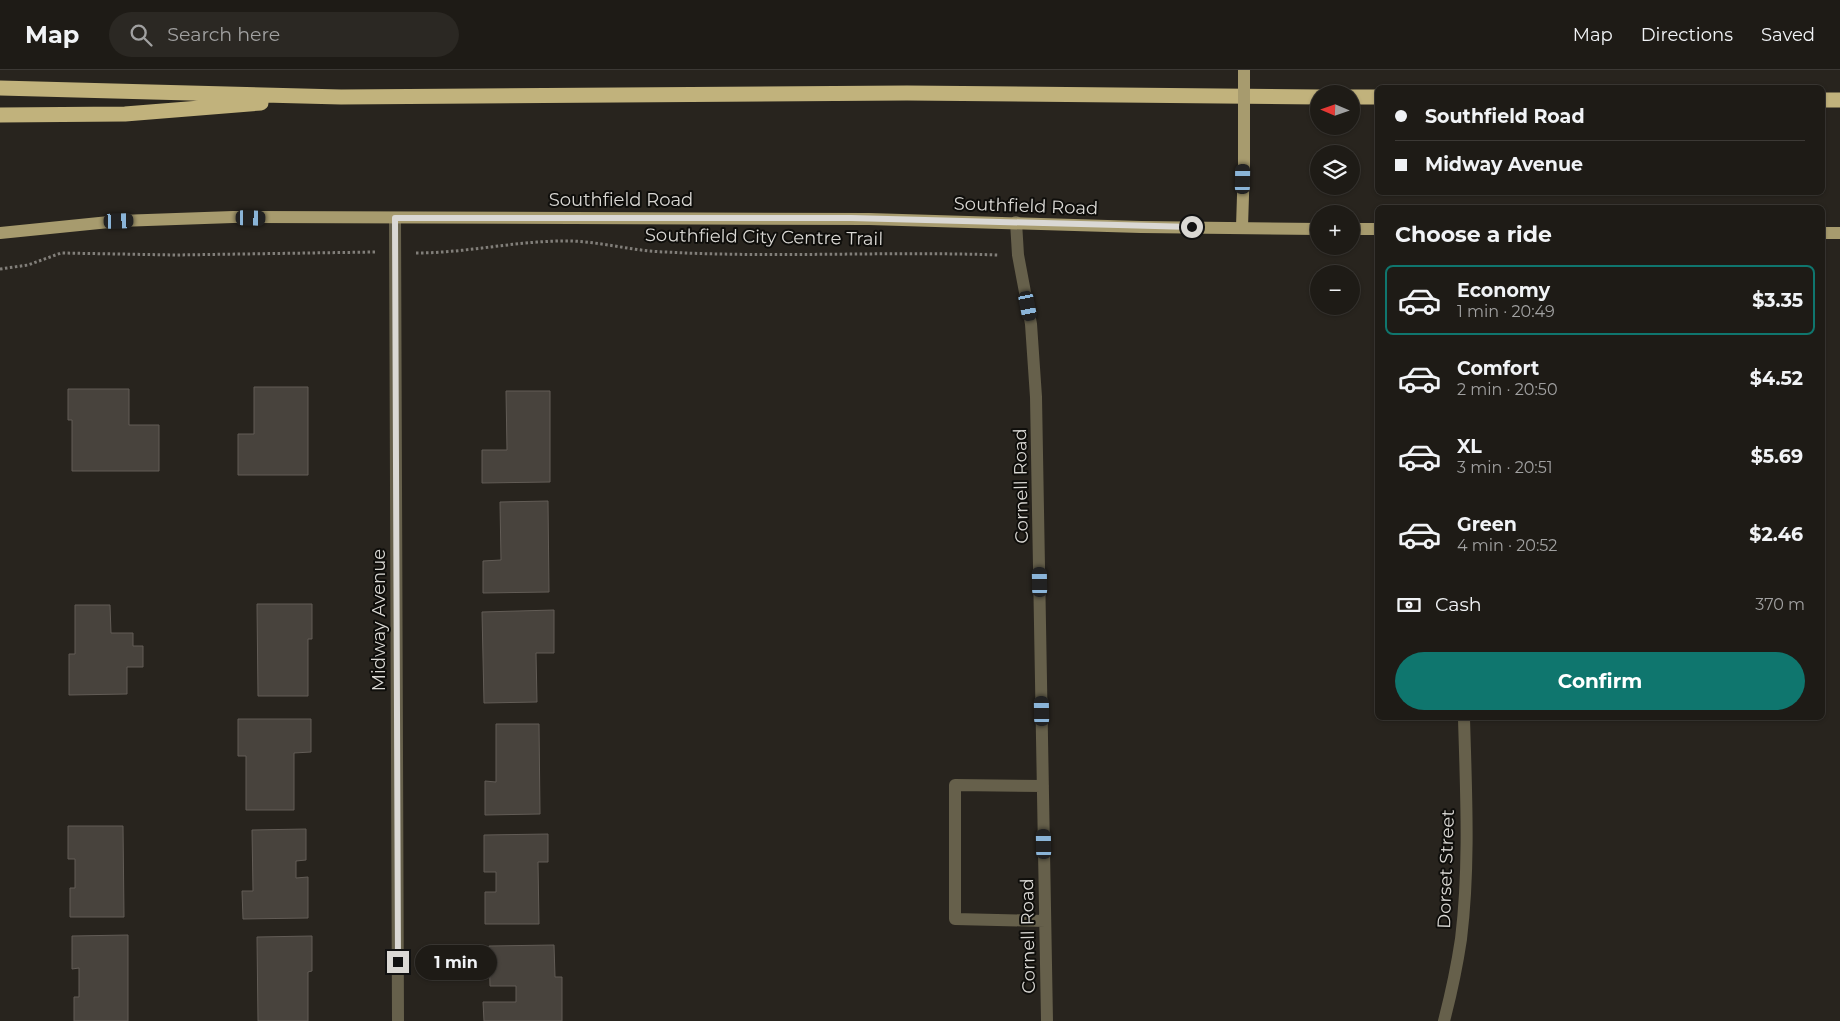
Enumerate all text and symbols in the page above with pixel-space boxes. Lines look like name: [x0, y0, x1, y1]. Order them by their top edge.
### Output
search box: [109, 12, 459, 57]
text: Map: [25, 20, 79, 49]
icon: search: [127, 21, 155, 49]
text: Search here: [167, 23, 280, 46]
text: Map: [1573, 24, 1613, 46]
text: Directions: [1641, 24, 1733, 46]
text: Saved: [1761, 24, 1815, 46]
north arrow: [1310, 85, 1360, 135]
map controls: [1310, 85, 1360, 315]
text: Southfield Road: [1425, 105, 1585, 128]
button: layers: [1310, 145, 1360, 195]
text: Midway Avenue: [1425, 153, 1583, 176]
car: [1235, 164, 1250, 194]
street label: Southfield Road: [549, 189, 693, 211]
street label: Southfield Road: [953, 192, 1099, 220]
button: +: [1310, 205, 1360, 255]
car: [235, 210, 266, 226]
car: [103, 213, 134, 229]
route start: [1181, 216, 1203, 238]
text: Choose a ride: [1395, 221, 1552, 248]
street label: Southfield City Centre Trail: [645, 224, 883, 250]
button: −: [1310, 265, 1360, 315]
icon: car: [1397, 278, 1442, 323]
text: Economy: [1457, 279, 1550, 302]
text: $3.35: [1752, 289, 1803, 312]
car: [1017, 290, 1038, 322]
text: 1 min · 20:49: [1457, 302, 1555, 321]
icon: car: [1397, 356, 1442, 401]
text: Comfort: [1457, 357, 1539, 380]
text: $4.52: [1750, 367, 1803, 390]
text: 2 min · 20:50: [1457, 380, 1557, 399]
street label: Cornell Road: [1009, 428, 1033, 544]
icon: car: [1397, 434, 1442, 479]
text: XL: [1457, 435, 1482, 458]
text: $5.69: [1751, 445, 1803, 468]
text: 3 min · 20:51: [1457, 458, 1553, 477]
icon: car: [1397, 512, 1442, 557]
text: Green: [1457, 513, 1517, 536]
text: $2.46: [1749, 523, 1803, 546]
text: 4 min · 20:52: [1457, 536, 1557, 555]
street label: Midway Avenue: [368, 549, 390, 691]
car: [1032, 567, 1047, 597]
icon: cash: [1395, 591, 1423, 619]
text: Cash: [1435, 593, 1482, 616]
text: 370 m: [1755, 595, 1805, 614]
button: Confirm: [1395, 652, 1805, 710]
car: [1034, 696, 1049, 726]
street label: Dorset Street: [1433, 809, 1459, 929]
car: [1036, 829, 1051, 859]
street label: Cornell Road: [1016, 878, 1040, 994]
callout: 1 min: [416, 944, 498, 980]
route end: [387, 951, 409, 973]
text: 1 min: [434, 953, 478, 972]

